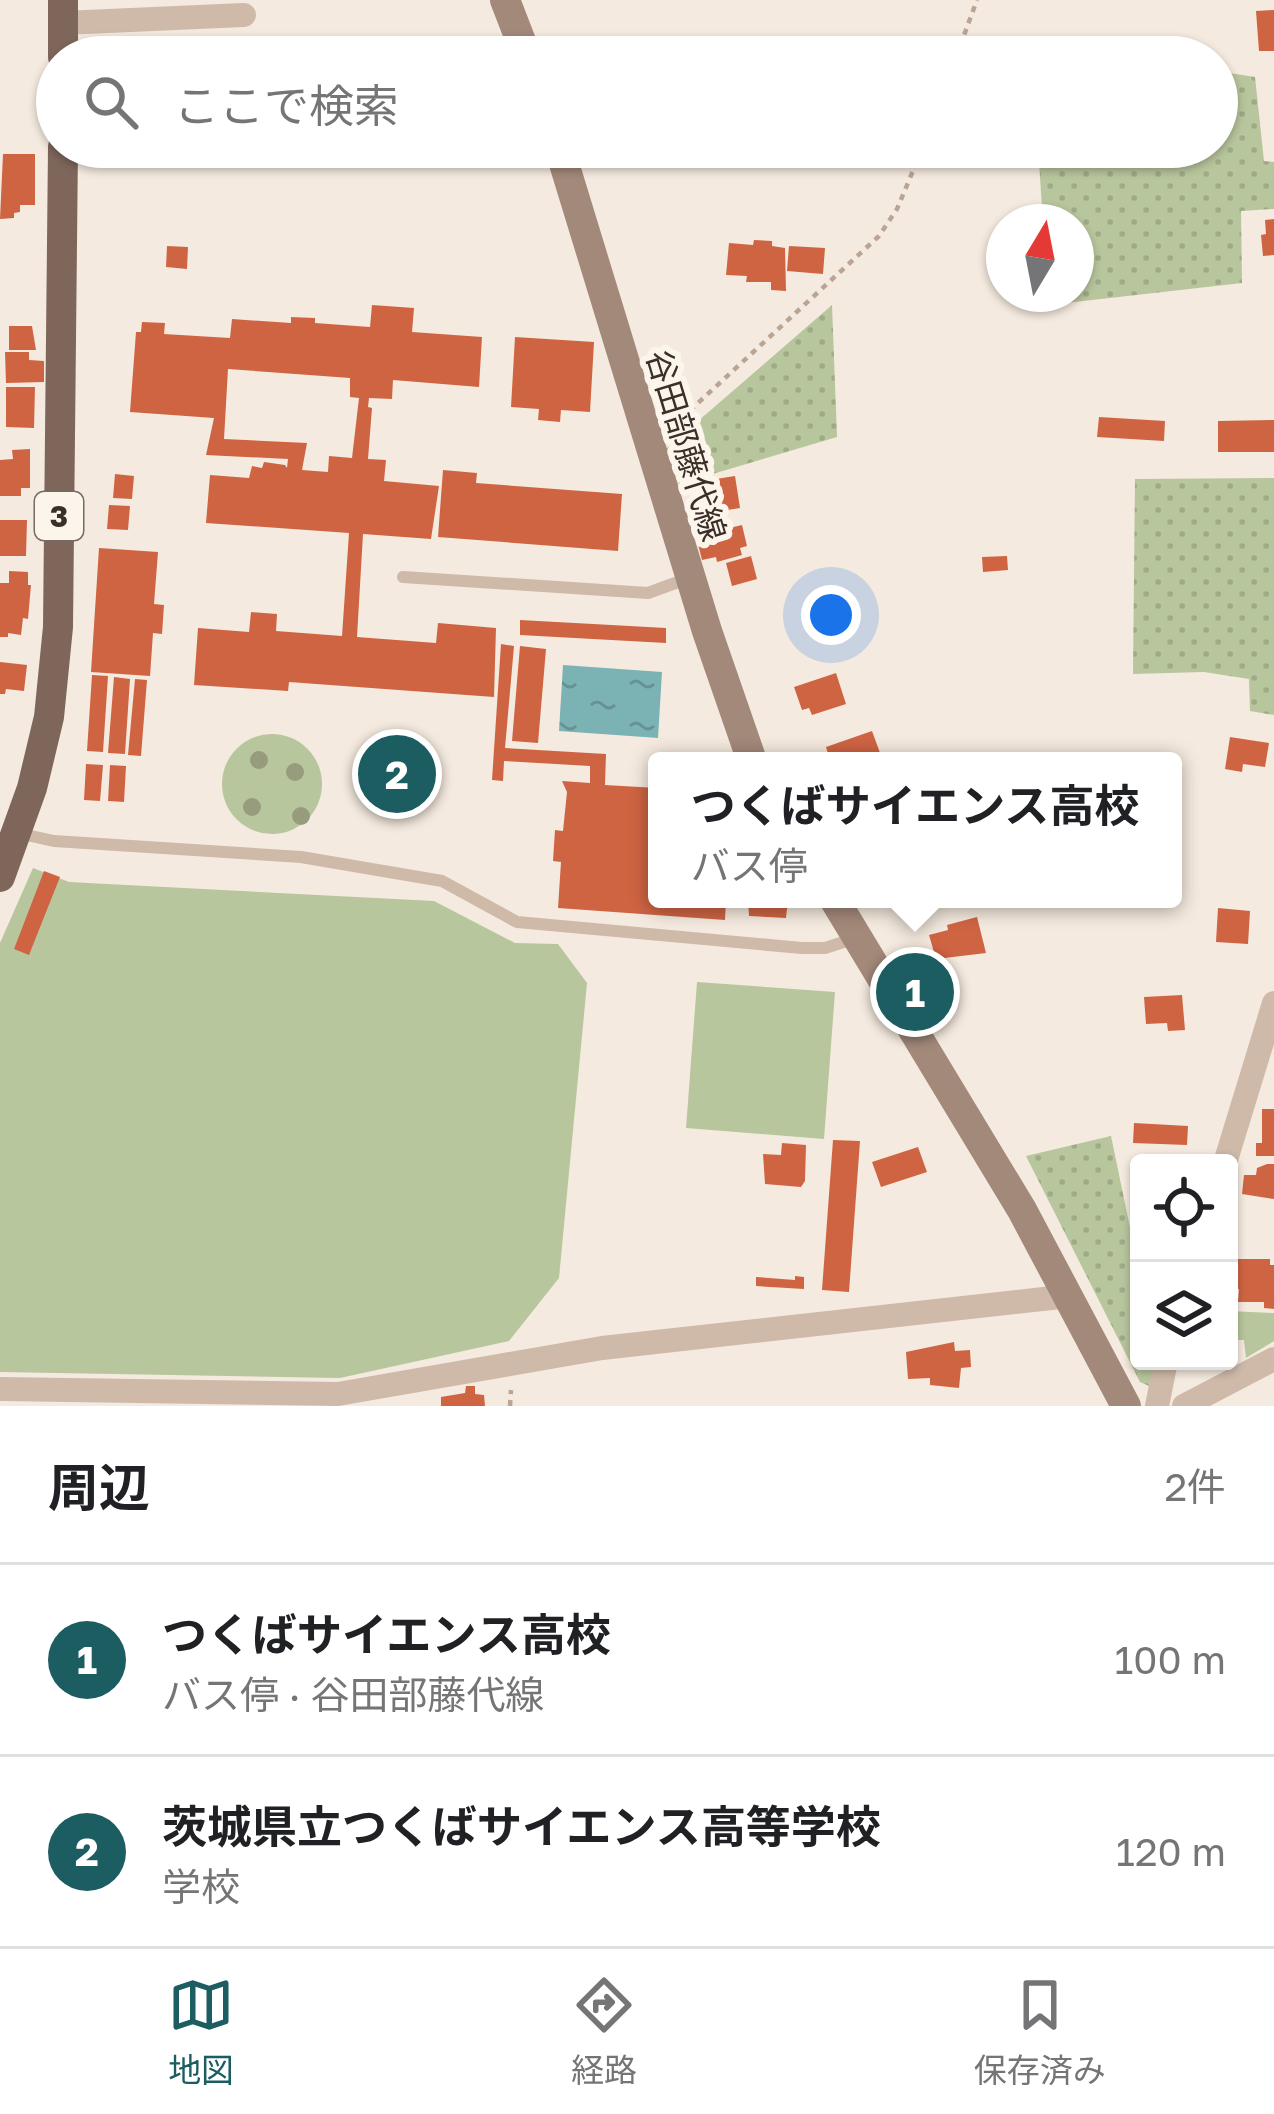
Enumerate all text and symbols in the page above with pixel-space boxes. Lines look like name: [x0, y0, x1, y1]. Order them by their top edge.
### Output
search box: [36, 36, 1238, 168]
icon: search: [78, 69, 144, 135]
text: ここで検索: [174, 78, 399, 132]
north arrow: [986, 204, 1094, 312]
street label: 谷田部藤代線: [639, 345, 735, 545]
road number: 3: [35, 492, 83, 540]
your location: [801, 585, 861, 645]
pin: 2: [358, 729, 436, 819]
popup: [648, 752, 1182, 908]
text: つくばサイエンス高校: [691, 778, 1139, 832]
text: バス停: [691, 842, 808, 889]
pin: 1: [876, 947, 954, 1037]
map controls: [1130, 1154, 1238, 1370]
button: locate: [1130, 1154, 1238, 1262]
button: layers: [1130, 1262, 1238, 1370]
text: 周辺: [48, 1456, 150, 1517]
text: 2件: [1164, 1463, 1226, 1510]
text: つくばサイエンス高校: [162, 1607, 611, 1661]
text: 1: [77, 1636, 97, 1683]
text: 100 m: [1114, 1636, 1226, 1683]
text: バス停 · 谷田部藤代線: [162, 1671, 544, 1718]
text: 茨城県立つくばサイエンス高等学校: [162, 1799, 881, 1853]
text: 2: [75, 1828, 99, 1875]
text: 120 m: [1116, 1828, 1226, 1875]
text: 学校: [162, 1863, 240, 1910]
tab: 地図: [168, 1972, 234, 2092]
tab: 経路: [571, 1972, 637, 2092]
tab: 保存済み: [974, 1972, 1106, 2092]

